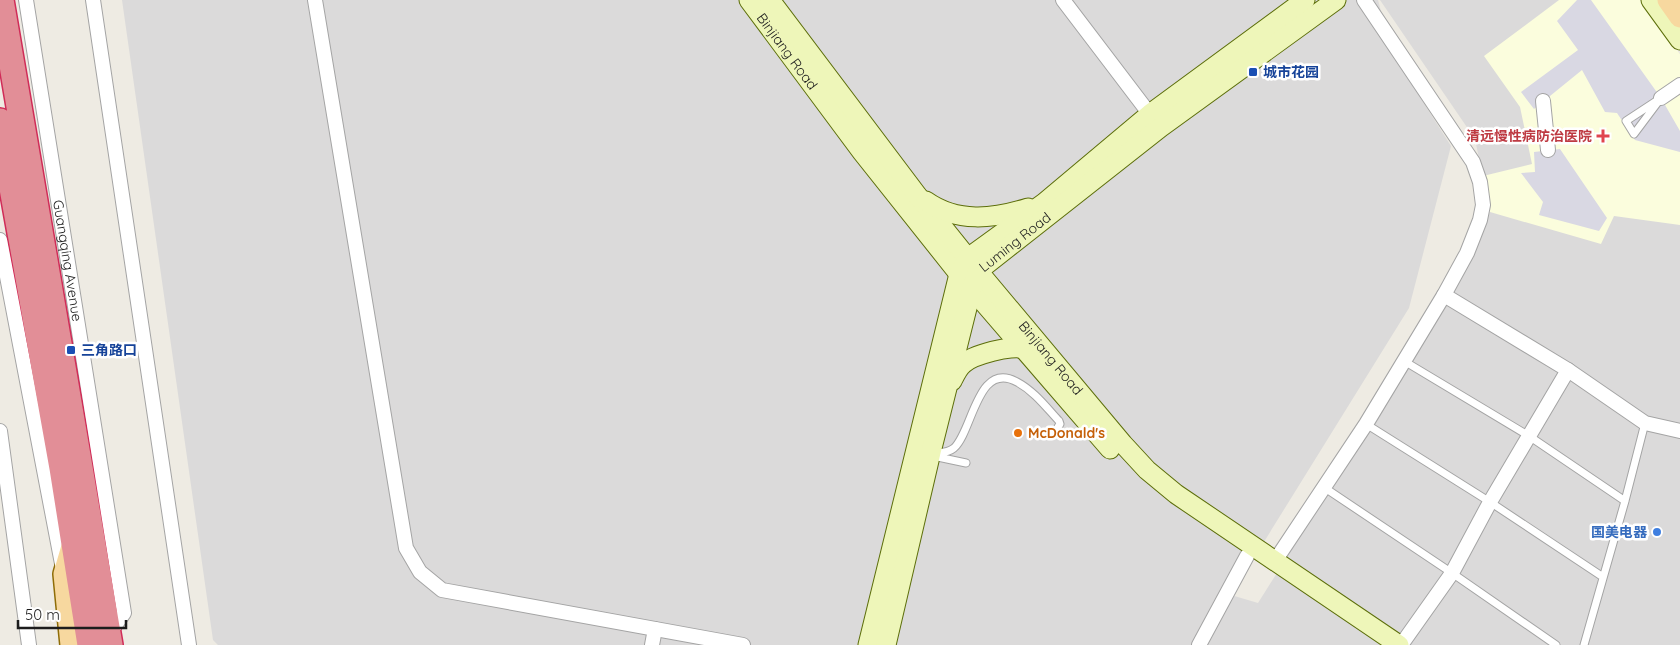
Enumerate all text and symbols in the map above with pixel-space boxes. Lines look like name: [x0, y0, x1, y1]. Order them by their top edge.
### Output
street label: Binjiang Road: [753, 10, 822, 93]
place label: 城市花园: [1263, 63, 1319, 81]
marker: 城市花园: [1247, 66, 1259, 78]
place label: 清远慢性病防治医院: [1466, 127, 1592, 145]
marker: 清远慢性病防治医院: [1596, 129, 1610, 143]
street label: Guangqing Avenue: [49, 199, 86, 323]
street label: Luming Road: [975, 208, 1054, 276]
street label: Binjiang Road: [1015, 317, 1087, 398]
place label: 三角路口: [81, 341, 137, 359]
marker: 三角路口: [65, 344, 77, 356]
place label: McDonald's: [1028, 424, 1105, 442]
marker: McDonald's: [1012, 427, 1024, 439]
place label: 国美电器: [1591, 523, 1648, 541]
marker: 国美电器: [1651, 526, 1663, 538]
scale bar: [18, 598, 125, 630]
text: 50 m: [25, 605, 60, 624]

